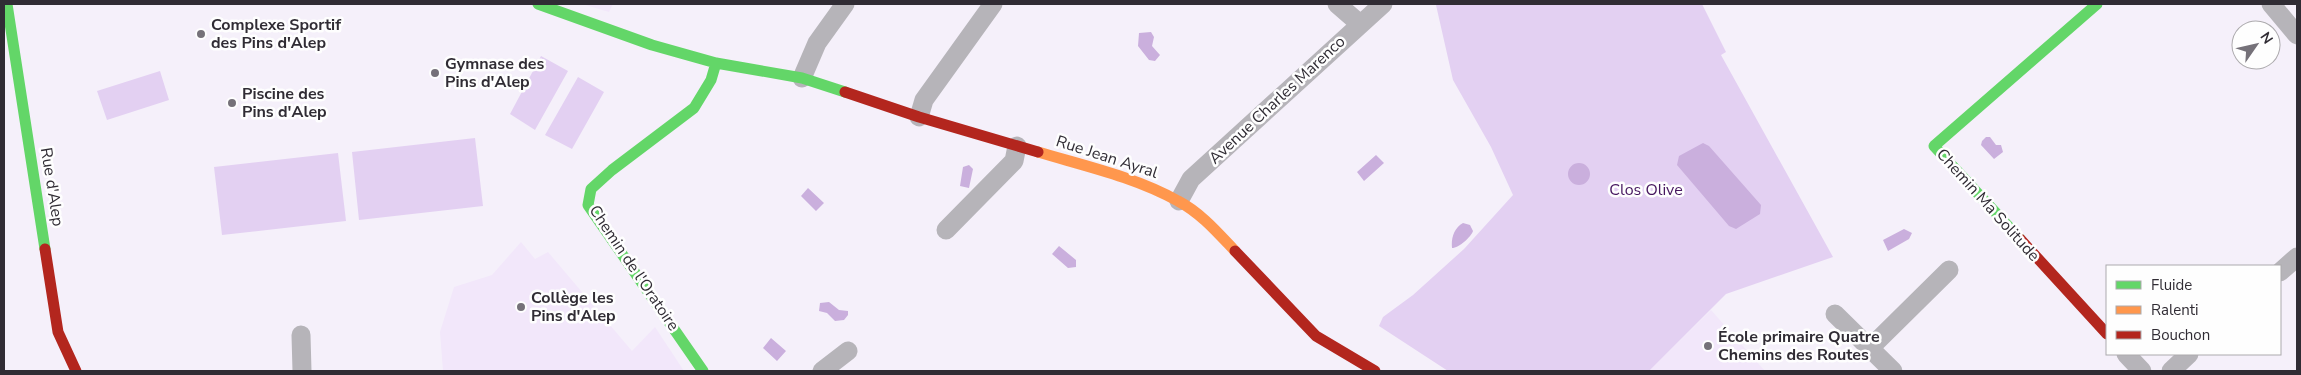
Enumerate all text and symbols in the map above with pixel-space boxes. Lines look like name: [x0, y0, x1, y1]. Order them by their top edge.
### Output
place label: Complexe Sportif des Pins d'Alep: [211, 14, 342, 54]
north arrow: [2231, 20, 2281, 70]
marker: Complexe Sportif des Pins d'Alep: [195, 28, 207, 40]
text: N: [2256, 28, 2277, 48]
street label: Avenue Charles Marenco: [1204, 31, 1350, 169]
place label: Gymnase des Pins d'Alep: [445, 53, 544, 93]
marker: Gymnase des Pins d'Alep: [429, 67, 441, 79]
place label: Piscine des Pins d'Alep: [242, 83, 327, 123]
marker: Piscine des Pins d'Alep: [226, 97, 238, 109]
street label: Rue Jean Ayral: [1053, 130, 1161, 184]
street label: Chemin Ma Solitude: [1931, 144, 2045, 266]
street label: Rue d'Alep: [35, 146, 69, 228]
park label: Clos Olive: [1609, 179, 1683, 201]
street label: Chemin de l'Oratoire: [584, 201, 684, 335]
legend: [2106, 265, 2281, 355]
text: Fluide: [2151, 275, 2192, 295]
place label: Collège les Pins d'Alep: [531, 287, 616, 327]
text: Ralenti: [2151, 300, 2199, 320]
marker: Collège les Pins d'Alep: [515, 301, 527, 313]
text: Bouchon: [2151, 325, 2210, 345]
place label: École primaire Quatre Chemins des Routes: [1718, 326, 1880, 366]
marker: École primaire Quatre Chemins des Routes: [1702, 340, 1714, 352]

